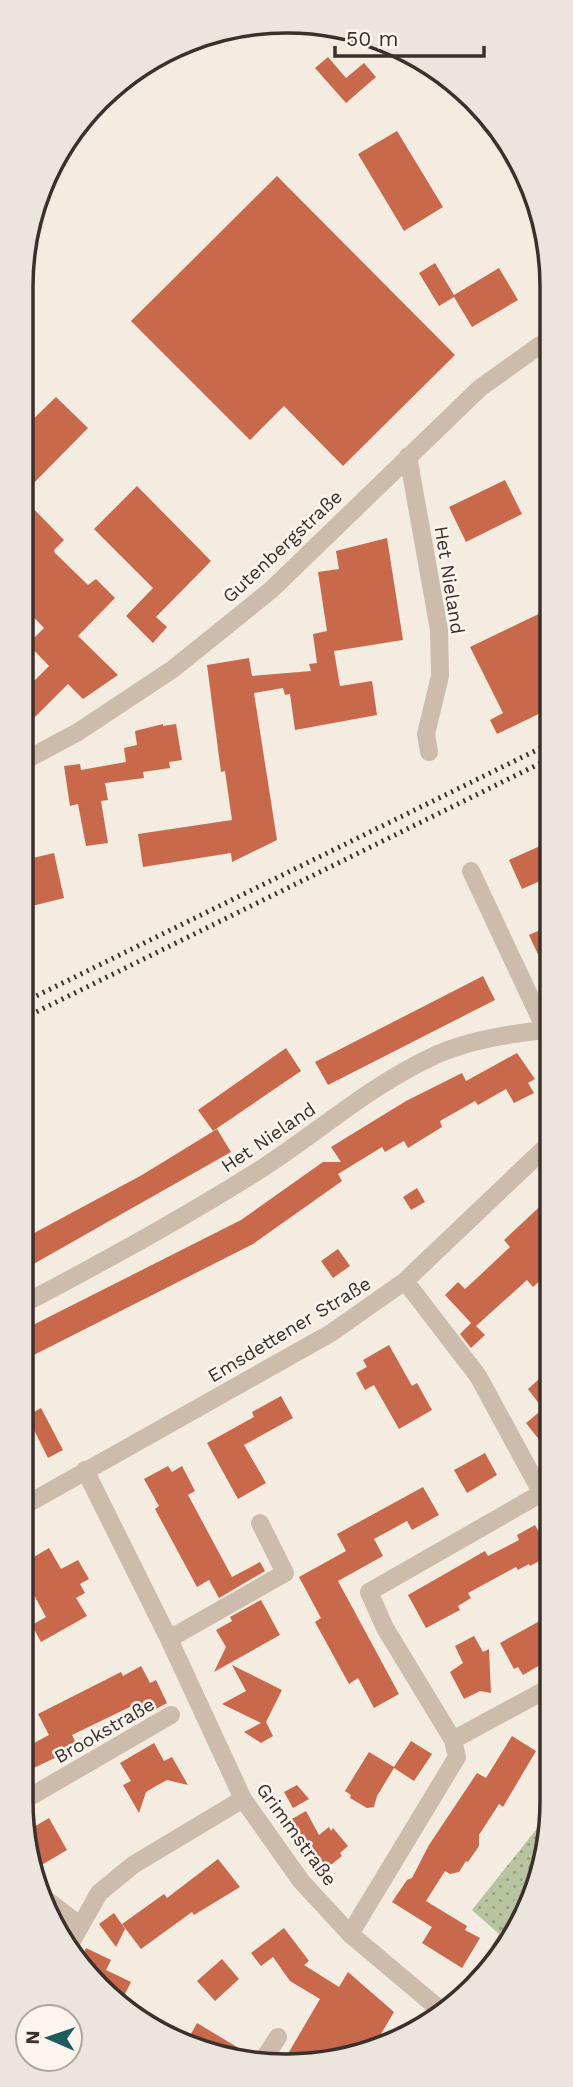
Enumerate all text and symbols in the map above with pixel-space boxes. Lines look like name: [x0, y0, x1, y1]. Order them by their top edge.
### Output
scale bar: [335, 14, 484, 58]
text: 50 m: [346, 26, 398, 51]
street label: Gutenbergstraße: [218, 485, 347, 608]
street label: Het Nieland: [430, 524, 469, 636]
street label: Het Nieland: [217, 1097, 320, 1177]
street label: Emsdettener Straße: [204, 1272, 375, 1387]
street label: Brookstraße: [50, 1692, 159, 1768]
street label: Grimmstraße: [252, 1778, 342, 1890]
north arrow: [14, 2003, 84, 2073]
text: N: [21, 2030, 44, 2045]

